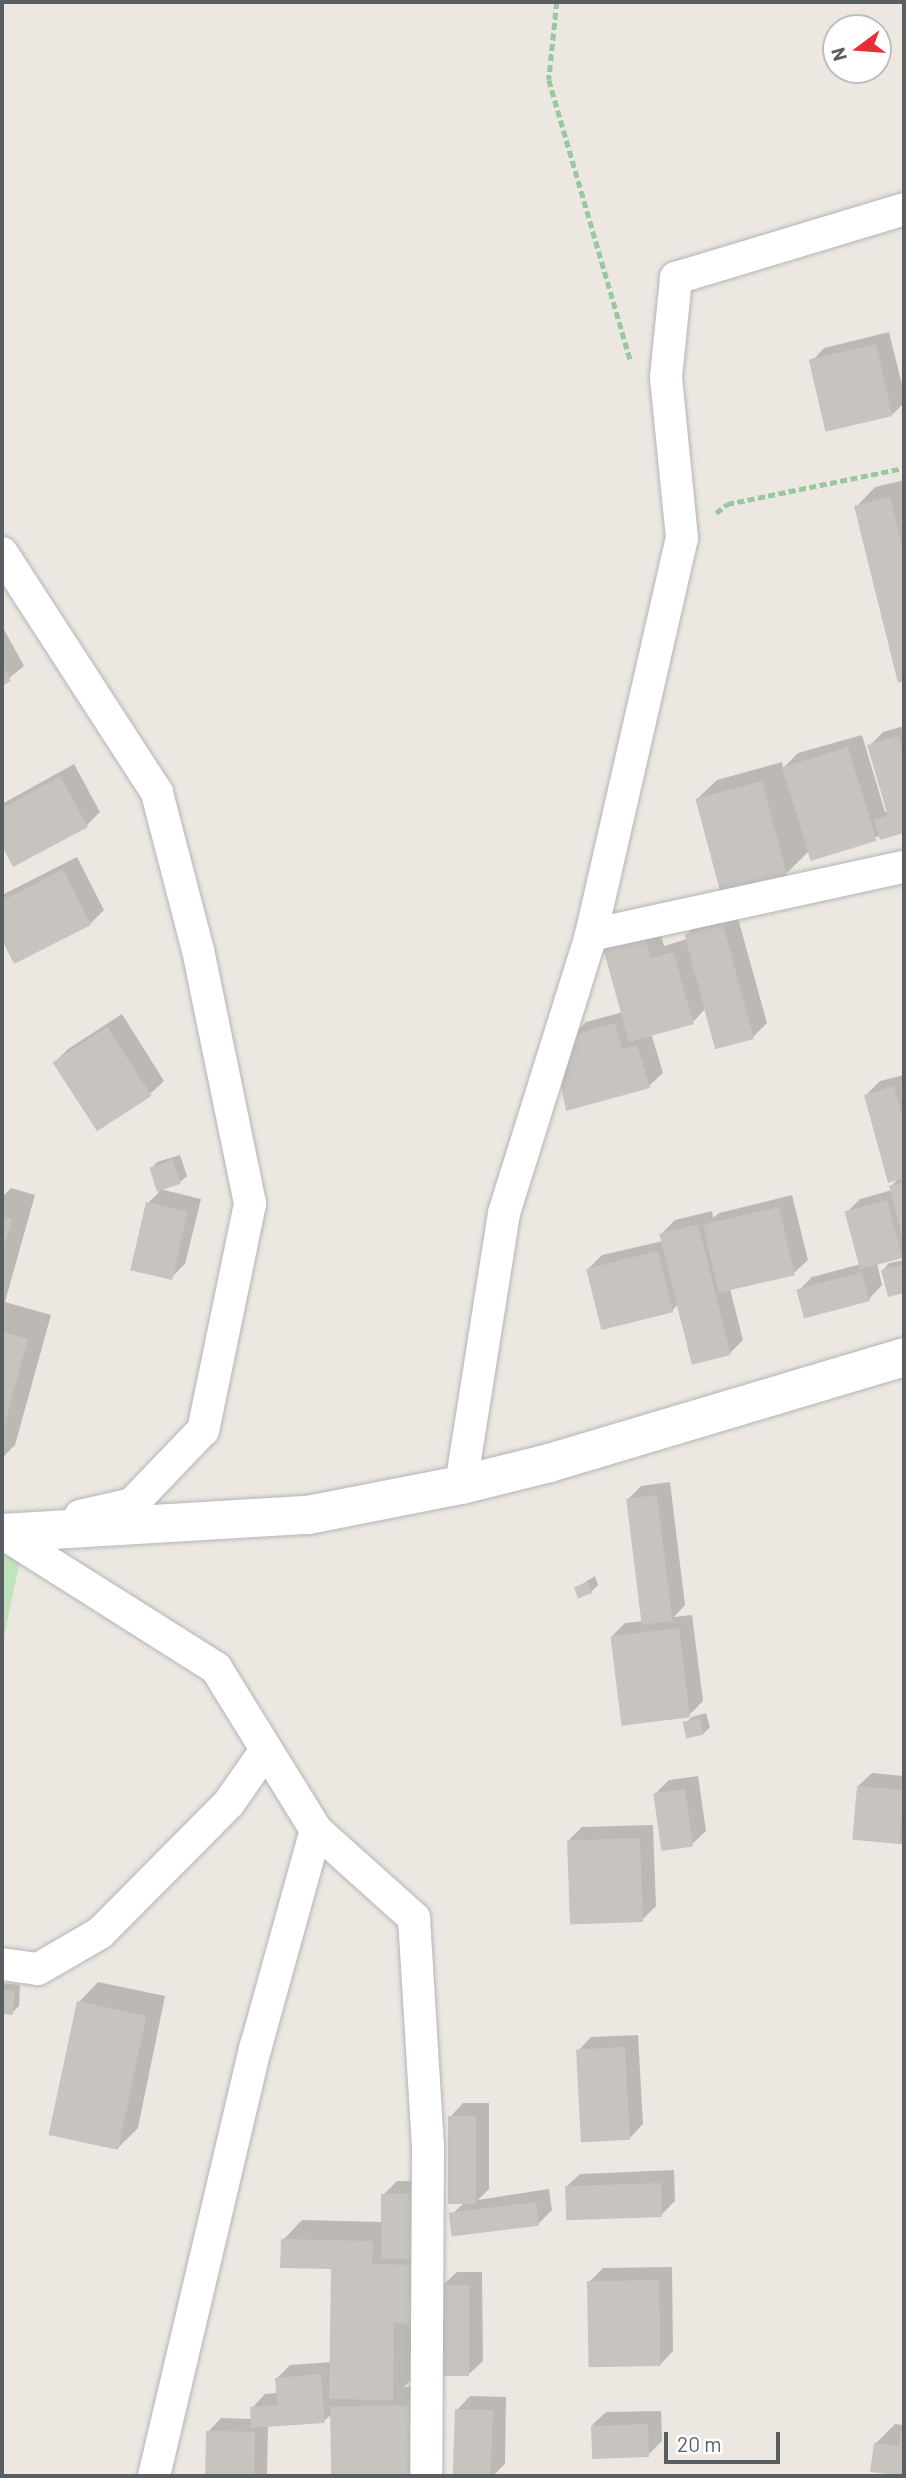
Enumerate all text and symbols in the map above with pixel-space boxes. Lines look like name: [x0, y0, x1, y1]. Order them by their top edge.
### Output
north arrow: [822, 14, 892, 84]
text: N: [825, 45, 851, 64]
scale bar: [668, 2418, 783, 2462]
text: 20 m: [677, 2431, 722, 2456]

